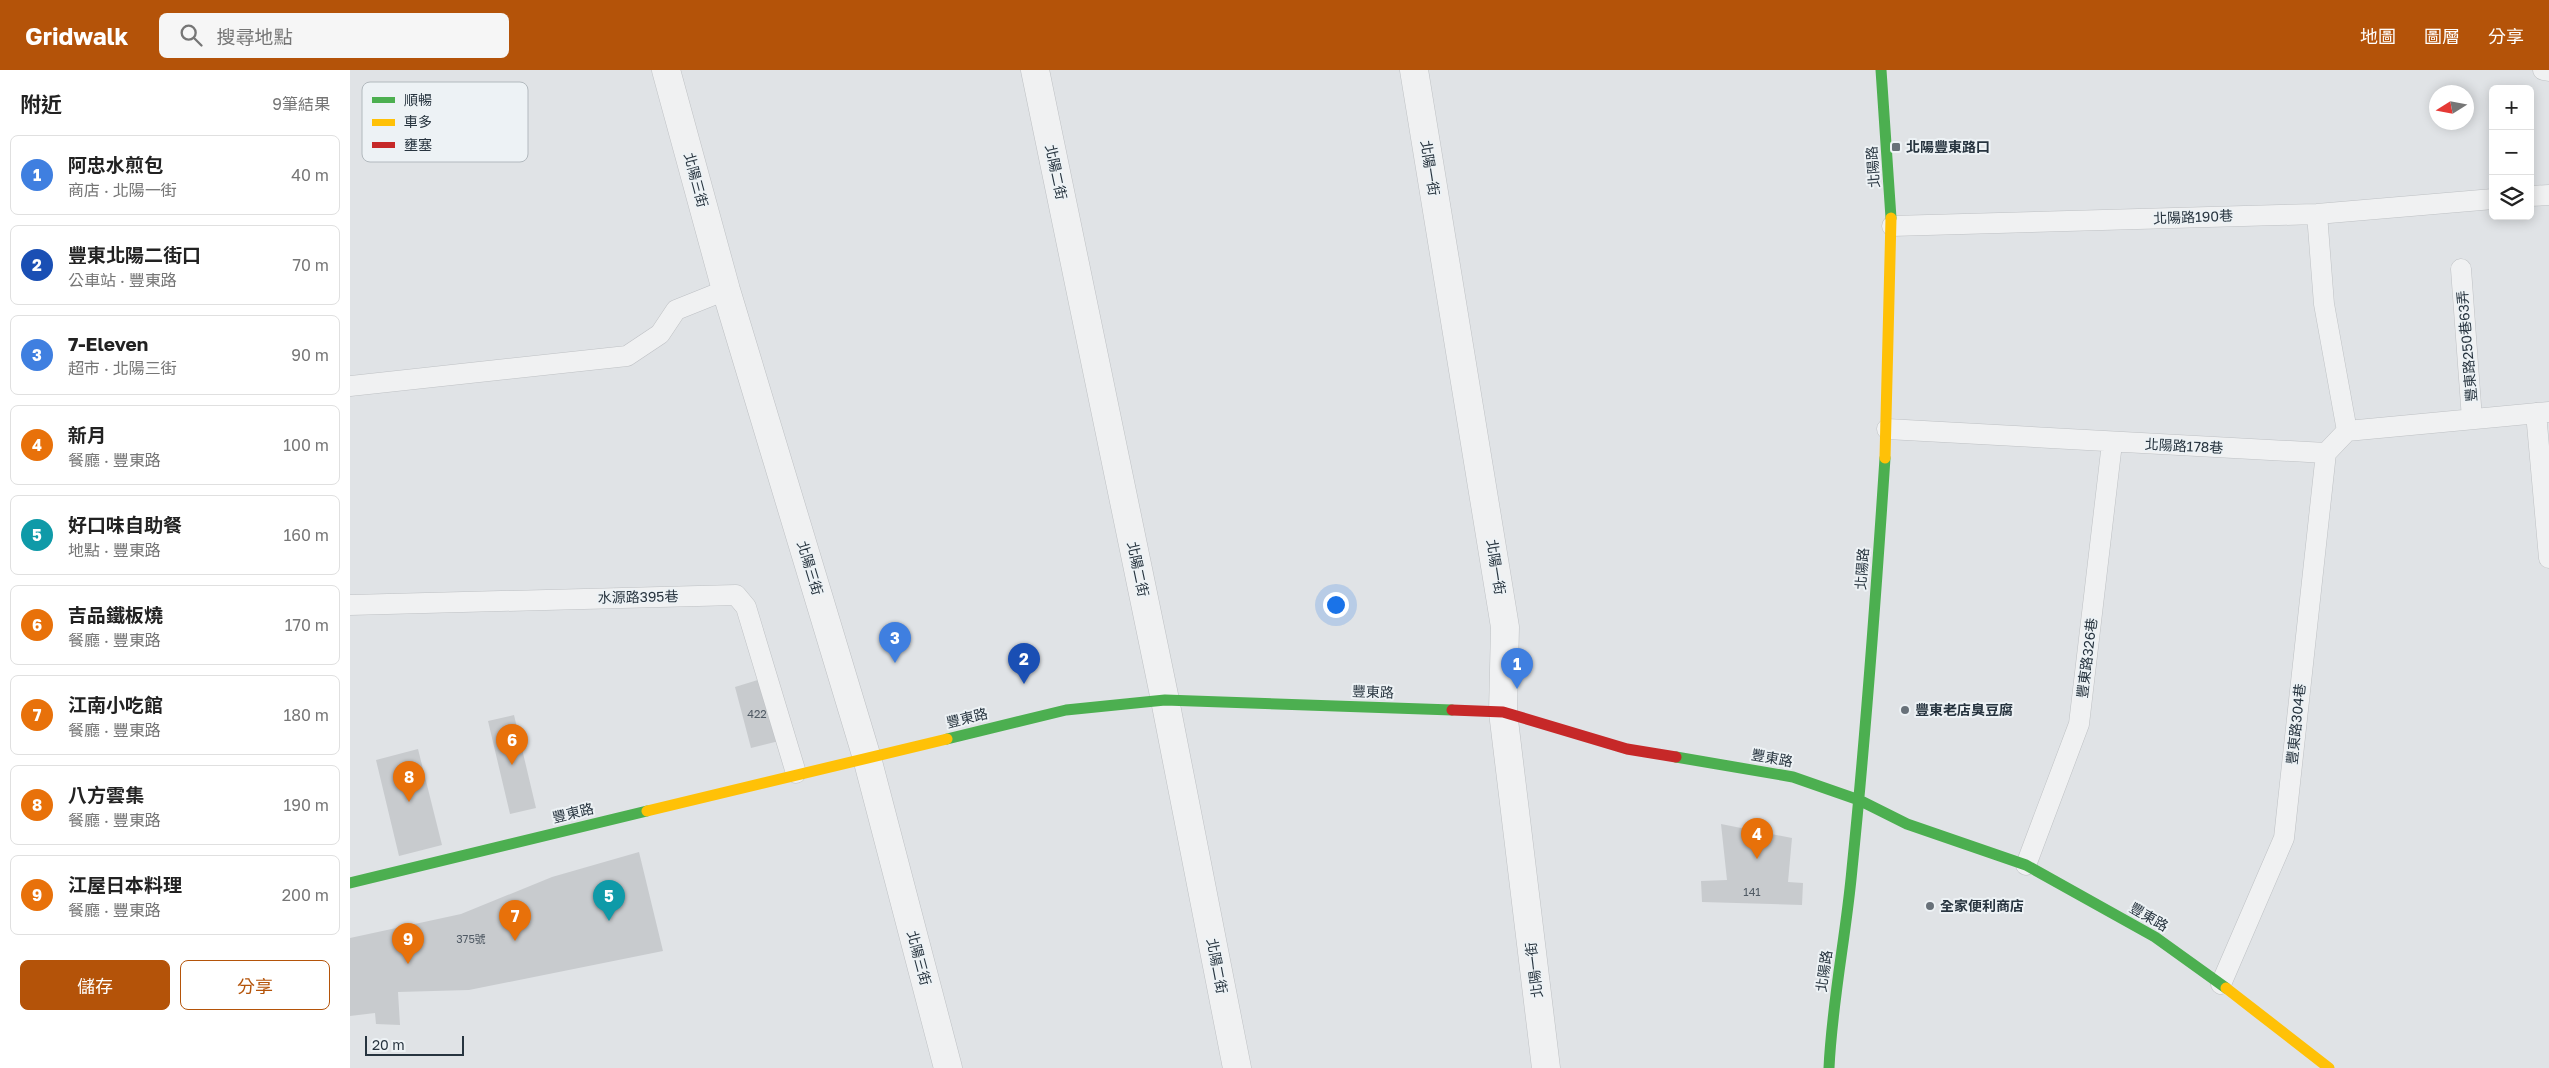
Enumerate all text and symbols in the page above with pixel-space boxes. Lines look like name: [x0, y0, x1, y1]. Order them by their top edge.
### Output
search box: [159, 13, 509, 58]
text: Gridwalk: [25, 21, 129, 50]
icon: search: [177, 21, 205, 49]
text: 搜尋地點: [217, 25, 293, 48]
text: 地圖: [2360, 25, 2396, 47]
text: 圖層: [2424, 25, 2460, 47]
text: 分享: [2488, 25, 2524, 47]
legend: [362, 82, 528, 162]
north arrow: [2429, 85, 2474, 130]
map controls: [2489, 85, 2534, 220]
button: +: [2489, 85, 2534, 130]
text: 附近: [20, 91, 62, 117]
text: 順暢: [404, 91, 432, 108]
text: 9筆結果: [272, 94, 330, 114]
text: 車多: [404, 113, 432, 130]
button: −: [2489, 130, 2534, 175]
text: 壅塞: [404, 136, 432, 153]
place label: 北陽豐東路口: [1906, 138, 1990, 155]
street label: 北陽一街: [1418, 139, 1443, 197]
marker: 北陽豐東路口: [1890, 141, 1902, 153]
street label: 北陽二街: [1042, 143, 1071, 201]
street label: 北陽路: [1863, 145, 1882, 189]
street label: 北陽三街: [681, 151, 712, 209]
text: 阿忠水煎包: [68, 153, 163, 176]
text: 1: [33, 165, 41, 185]
text: 40 m: [291, 165, 329, 185]
button: layers: [2489, 175, 2534, 220]
text: 商店 · 北陽一街: [68, 180, 177, 200]
street label: 北陽路190巷: [2153, 207, 2233, 226]
text: 豐東北陽二街口: [68, 243, 201, 266]
text: 2: [32, 255, 42, 275]
text: 70 m: [292, 255, 329, 275]
text: 公車站 · 豐東路: [68, 270, 177, 290]
street label: 豐東路250巷63弄: [2453, 290, 2480, 402]
text: 7-Eleven: [68, 332, 148, 355]
text: 3: [32, 345, 42, 365]
text: 90 m: [291, 345, 329, 365]
text: 超市 · 北陽三街: [68, 358, 177, 378]
text: 新月: [68, 423, 106, 446]
text: 4: [32, 435, 42, 455]
text: 100 m: [283, 435, 329, 455]
street label: 北陽路178巷: [2144, 435, 2224, 456]
text: 餐廳 · 豐東路: [68, 450, 161, 470]
text: 好口味自助餐: [68, 513, 182, 536]
text: 5: [32, 525, 42, 545]
text: 160 m: [283, 525, 329, 545]
street label: 北陽一街: [1484, 538, 1509, 596]
street label: 北陽三街: [794, 539, 827, 597]
text: 地點 · 豐東路: [68, 540, 161, 560]
street label: 北陽二街: [1124, 540, 1153, 598]
street label: 北陽路: [1852, 547, 1871, 591]
street label: 水源路395巷: [597, 587, 679, 606]
your location: [1323, 592, 1349, 618]
text: 吉品鐵板燒: [68, 603, 163, 626]
text: 6: [32, 615, 42, 635]
text: 170 m: [285, 615, 329, 635]
street label: 豐東路326巷: [2073, 617, 2100, 699]
pin: 3: [879, 622, 911, 663]
text: 餐廳 · 豐東路: [68, 630, 161, 650]
pin: 2: [1008, 643, 1040, 684]
pin: 1: [1501, 648, 1533, 689]
street label: 豐東路: [1352, 682, 1394, 701]
street label: 豐東路304巷: [2283, 683, 2308, 765]
text: 江南小吃館: [68, 693, 163, 716]
place label: 豐東老店臭豆腐: [1915, 701, 2013, 718]
street label: 豐東路: [944, 704, 989, 731]
marker: 豐東老店臭豆腐: [1899, 704, 1911, 716]
text: 7: [33, 705, 41, 725]
text: 180 m: [283, 705, 329, 725]
house number: 422: [747, 707, 767, 720]
text: 餐廳 · 豐東路: [68, 720, 161, 740]
pin: 6: [496, 724, 528, 765]
street label: 豐東路: [1750, 745, 1794, 770]
pin: 8: [393, 761, 425, 802]
text: 八方雲集: [68, 783, 144, 806]
text: 8: [32, 795, 42, 815]
text: 190 m: [283, 795, 329, 815]
street label: 豐東路: [550, 799, 595, 826]
text: 餐廳 · 豐東路: [68, 810, 161, 830]
pin: 4: [1741, 818, 1773, 859]
text: 江屋日本料理: [68, 873, 182, 896]
pin: 5: [593, 880, 625, 921]
text: 9: [32, 885, 42, 905]
text: 200 m: [282, 885, 329, 905]
house number: 141: [1743, 885, 1761, 898]
place label: 全家便利商店: [1940, 897, 2024, 914]
street label: 豐東路: [2127, 899, 2172, 934]
text: 餐廳 · 豐東路: [68, 900, 161, 920]
pin: 7: [499, 900, 531, 941]
marker: 全家便利商店: [1924, 900, 1936, 912]
pin: 9: [392, 923, 424, 964]
street label: 北陽三街: [904, 929, 935, 987]
house number: 375號: [456, 932, 486, 945]
street label: 北陽二街: [1204, 937, 1231, 995]
street label: 北陽一街: [1522, 941, 1545, 999]
street label: 北陽路: [1812, 949, 1835, 993]
button: 儲存: [20, 960, 170, 1010]
button: 分享: [180, 960, 330, 1010]
scale bar: [365, 1033, 464, 1056]
text: 20 m: [372, 1036, 405, 1053]

